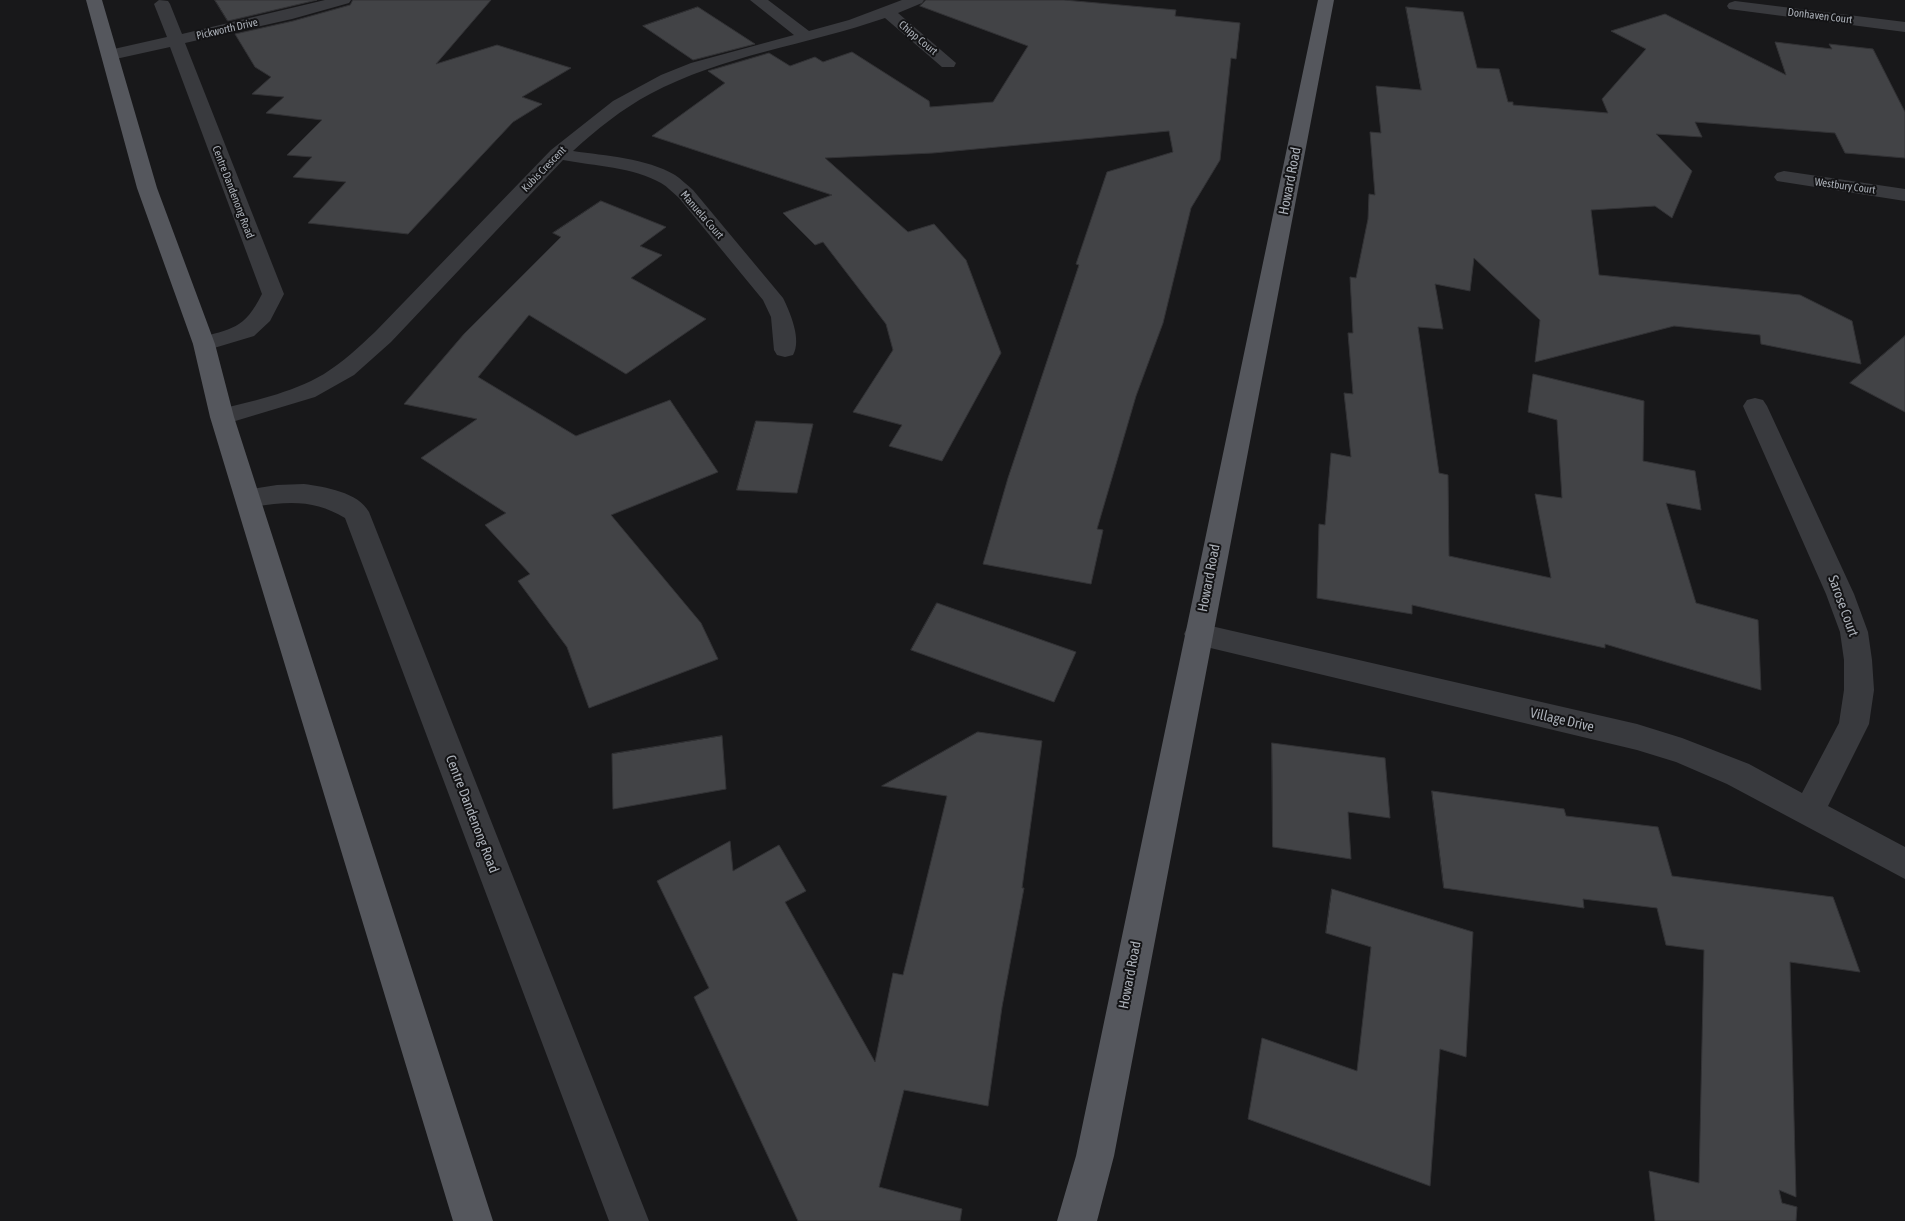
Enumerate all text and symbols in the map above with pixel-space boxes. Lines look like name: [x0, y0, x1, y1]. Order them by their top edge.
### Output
street label: Donhaven Court: [1787, 5, 1853, 27]
street label: Pickworth Drive: [195, 16, 259, 42]
street label: Chipp Court: [896, 18, 940, 58]
street label: Kubis Crescent: [519, 143, 569, 195]
street label: Centre Dandenong Road: [209, 144, 257, 240]
street label: Howard Road: [1275, 146, 1305, 216]
street label: Westbury Court: [1814, 175, 1876, 197]
street label: Manuela Court: [678, 188, 726, 242]
street label: Howard Road: [1194, 543, 1224, 613]
street label: Sarose Court: [1824, 573, 1862, 639]
street label: Village Drive: [1528, 704, 1596, 736]
street label: Centre Dandenong Road: [442, 753, 502, 875]
street label: Howard Road: [1115, 940, 1145, 1010]

